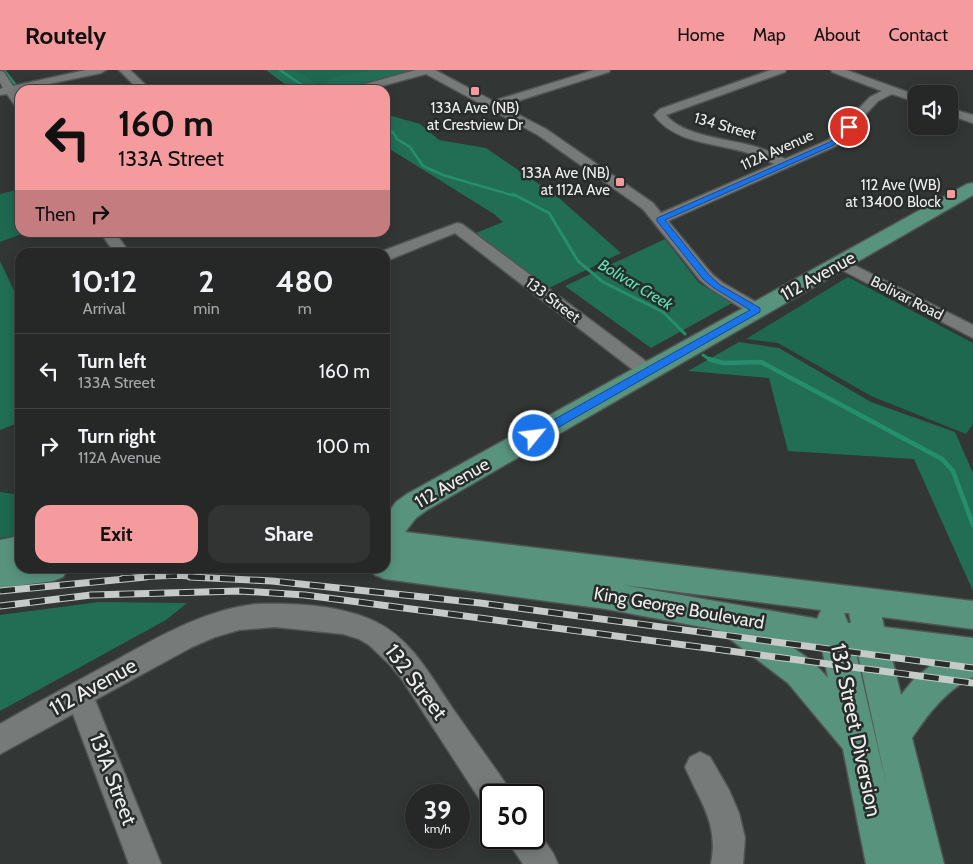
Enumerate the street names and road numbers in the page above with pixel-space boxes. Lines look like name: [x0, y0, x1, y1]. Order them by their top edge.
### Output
street label: 134 Street: [692, 109, 758, 143]
street label: 112A Avenue: [738, 126, 816, 174]
street label: 112 Avenue: [777, 246, 859, 306]
street label: Bolivar Road: [868, 272, 946, 324]
street label: 133 Street: [522, 274, 584, 326]
street label: 112 Avenue: [411, 453, 493, 513]
street label: King George Boulevard: [592, 582, 766, 634]
street label: 132 Street: [380, 639, 453, 724]
street label: 132 Street Diversion: [826, 641, 887, 819]
street label: 112 Avenue: [45, 652, 141, 721]
street label: 131A Street: [84, 729, 142, 828]

